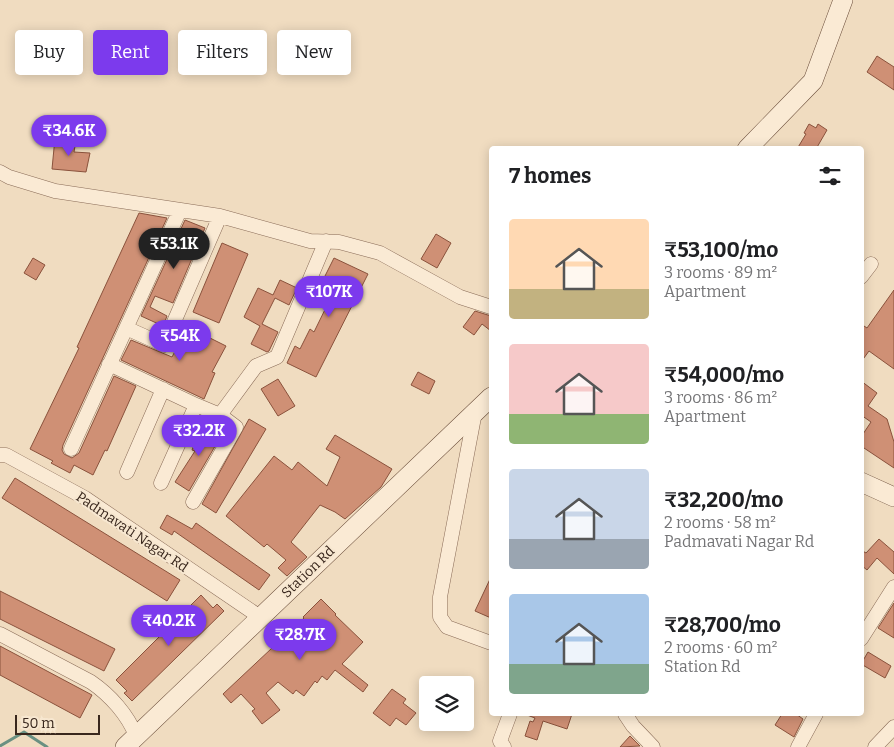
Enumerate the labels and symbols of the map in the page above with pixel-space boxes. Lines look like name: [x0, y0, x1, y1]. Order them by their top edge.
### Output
pin: ₹34.6K: [28, 114, 110, 157]
pin: ₹53.1K: [133, 228, 215, 270]
pin: ₹107K: [294, 276, 364, 318]
pin: ₹54K: [150, 320, 210, 362]
pin: ₹32.2K: [158, 414, 240, 457]
street label: Padmavati Nagar Rd: [73, 488, 191, 576]
street label: Station Rd: [278, 543, 338, 601]
pin: ₹40.2K: [128, 604, 210, 647]
pin: ₹28.7K: [259, 618, 341, 661]
scale bar: [15, 712, 100, 735]

